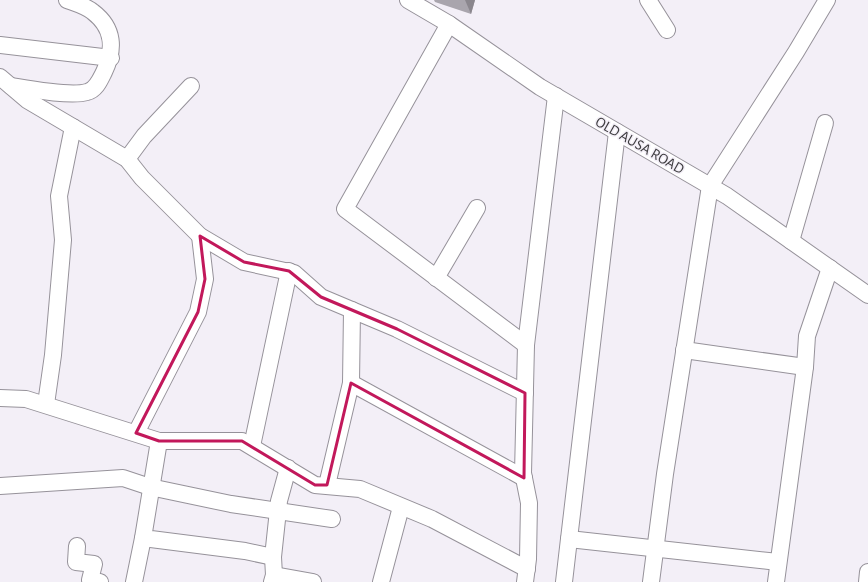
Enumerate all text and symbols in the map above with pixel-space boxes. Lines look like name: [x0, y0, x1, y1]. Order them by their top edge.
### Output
street label: OLD AUSA ROAD: [593, 114, 687, 177]

